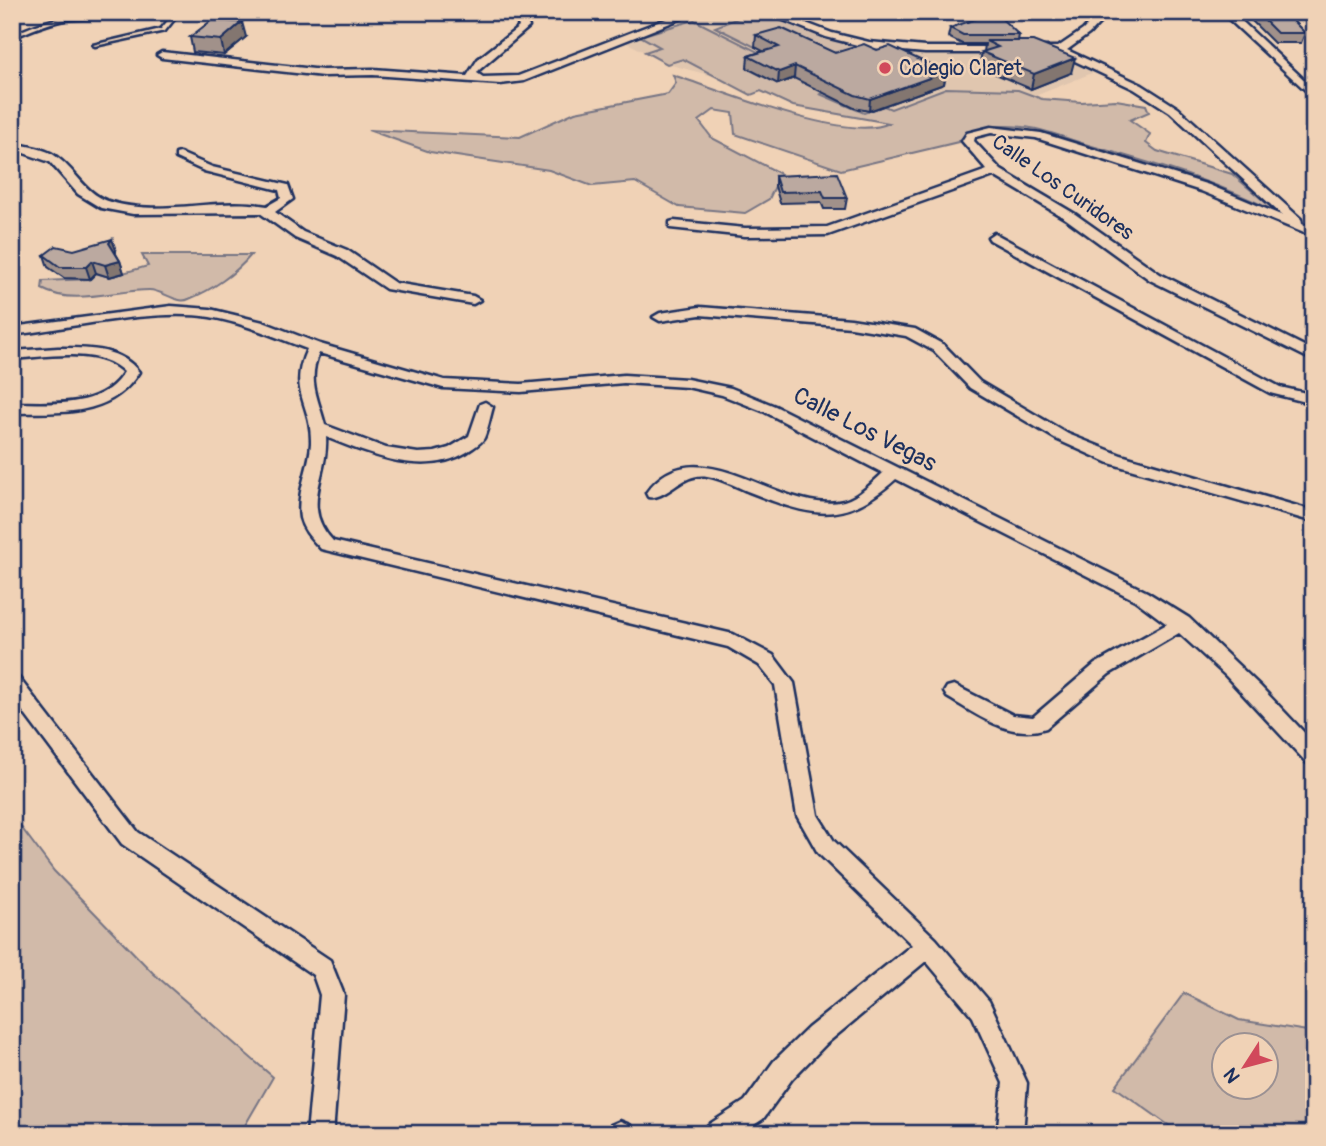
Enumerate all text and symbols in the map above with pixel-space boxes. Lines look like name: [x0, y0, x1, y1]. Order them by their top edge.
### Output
place label: Colegio Claret: [899, 55, 1023, 82]
marker: Colegio Claret: [877, 60, 893, 76]
street label: Calle Los Curidores: [986, 128, 1140, 247]
street label: Calle Los Vegas: [788, 381, 942, 478]
north arrow: [1210, 1030, 1280, 1100]
text: N: [1218, 1063, 1246, 1088]

